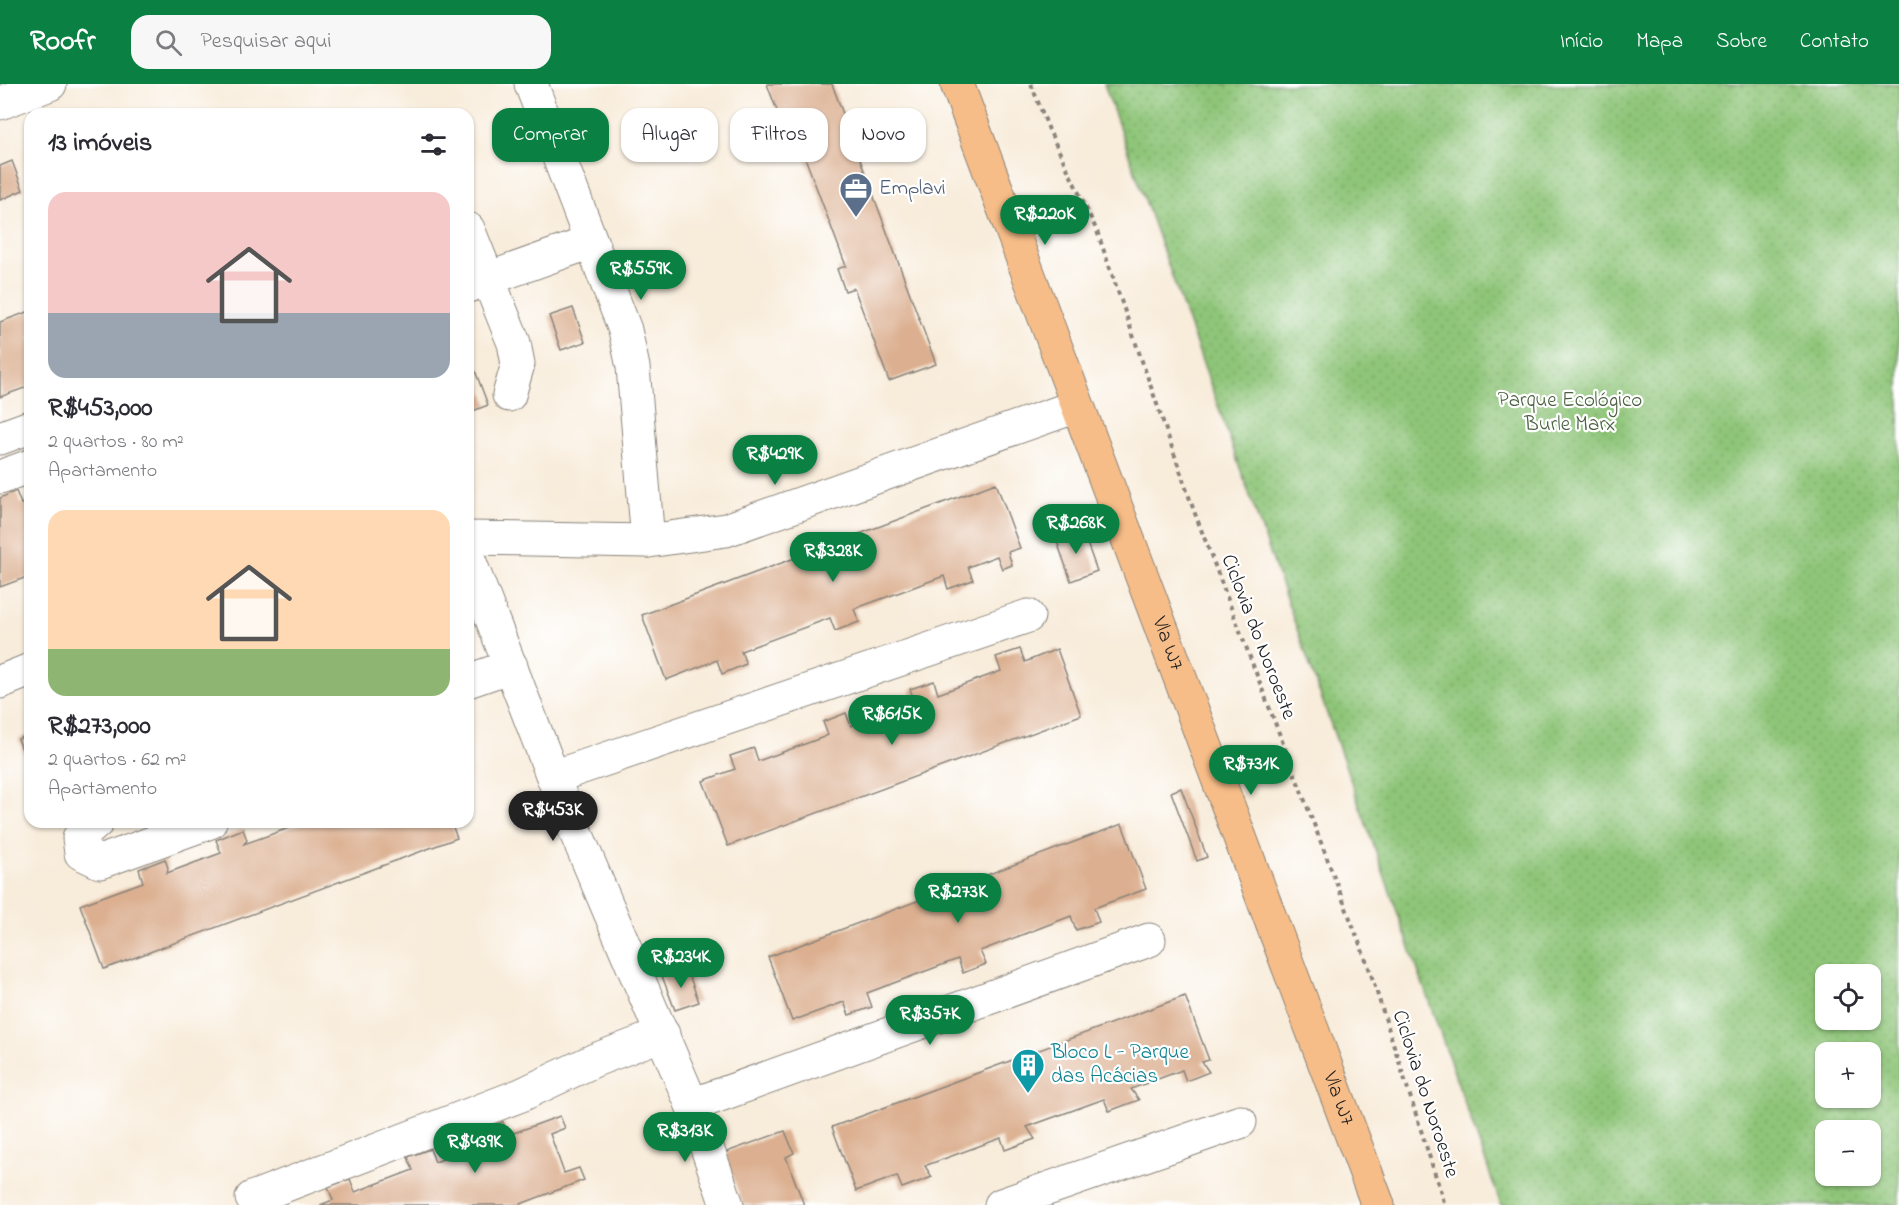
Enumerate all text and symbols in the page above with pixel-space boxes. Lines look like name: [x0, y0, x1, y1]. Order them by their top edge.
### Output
search box: [131, 15, 551, 69]
text: Roofr: [30, 22, 95, 63]
icon: search: [152, 26, 185, 59]
text: Pesquisar aqui: [200, 26, 331, 58]
text: Início: [1560, 27, 1603, 57]
text: Mapa: [1636, 27, 1683, 57]
text: Sobre: [1716, 27, 1767, 57]
text: Contato: [1800, 27, 1869, 57]
chip: Comprar: [492, 108, 609, 162]
chip: Alugar: [621, 108, 718, 162]
chip: Filtros: [730, 108, 828, 162]
chip: Novo: [840, 108, 926, 162]
text: 13 imóveis: [48, 125, 152, 163]
icon: filters: [417, 128, 450, 161]
office icon: Emplavi: [838, 171, 874, 218]
place label: Emplavi: [879, 174, 946, 204]
pin: R$220K: [996, 195, 1094, 246]
text: R$220K: [1014, 200, 1076, 229]
icon: home: [195, 231, 303, 339]
pin: R$559K: [592, 250, 690, 301]
text: R$559K: [610, 255, 672, 284]
park label: Parque Ecológico Burle Marx: [1498, 386, 1642, 440]
text: R$453,000: [48, 390, 153, 428]
text: 2 quartos · 80 m²: [48, 428, 184, 457]
pin: R$429K: [726, 435, 824, 486]
text: R$429K: [746, 440, 804, 469]
text: Apartamento: [48, 457, 157, 486]
pin: R$268K: [1027, 504, 1125, 555]
text: R$268K: [1046, 509, 1106, 538]
pin: R$328K: [784, 532, 882, 583]
text: R$328K: [804, 537, 862, 566]
icon: home: [195, 549, 303, 657]
street label: Ciclovia do Noroeste: [1213, 550, 1304, 724]
street label: Vla W7: [1143, 612, 1191, 675]
pin: R$615K: [843, 695, 941, 746]
text: R$615K: [862, 700, 922, 729]
text: R$273,000: [48, 708, 151, 746]
pin: R$731K: [1202, 745, 1300, 796]
text: 2 quartos · 62 m²: [48, 746, 186, 775]
text: R$731K: [1223, 750, 1279, 779]
text: Apartamento: [48, 775, 157, 804]
pin: R$453K: [504, 791, 602, 842]
text: R$453K: [523, 796, 583, 825]
pin: R$273K: [909, 873, 1007, 924]
text: R$273K: [928, 878, 988, 907]
pin: R$234K: [632, 938, 730, 989]
text: R$234K: [651, 943, 711, 972]
map controls: [1815, 964, 1881, 1186]
button: locate: [1815, 964, 1881, 1030]
pin: R$357K: [881, 995, 979, 1046]
text: R$357K: [900, 1000, 960, 1029]
street label: Ciclovia do Noroeste: [1384, 1006, 1466, 1182]
place label: Bloco L - Parque das Acácias: [1050, 1038, 1189, 1092]
button: +: [1815, 1042, 1881, 1108]
building icon: Bloco L - Parque das Acácias: [1010, 1047, 1046, 1094]
street label: Vla W7: [1314, 1067, 1362, 1130]
pin: R$313K: [636, 1112, 734, 1163]
text: R$313K: [657, 1117, 713, 1146]
button: −: [1815, 1120, 1881, 1186]
pin: R$439K: [426, 1123, 524, 1174]
text: R$439K: [447, 1128, 503, 1157]

